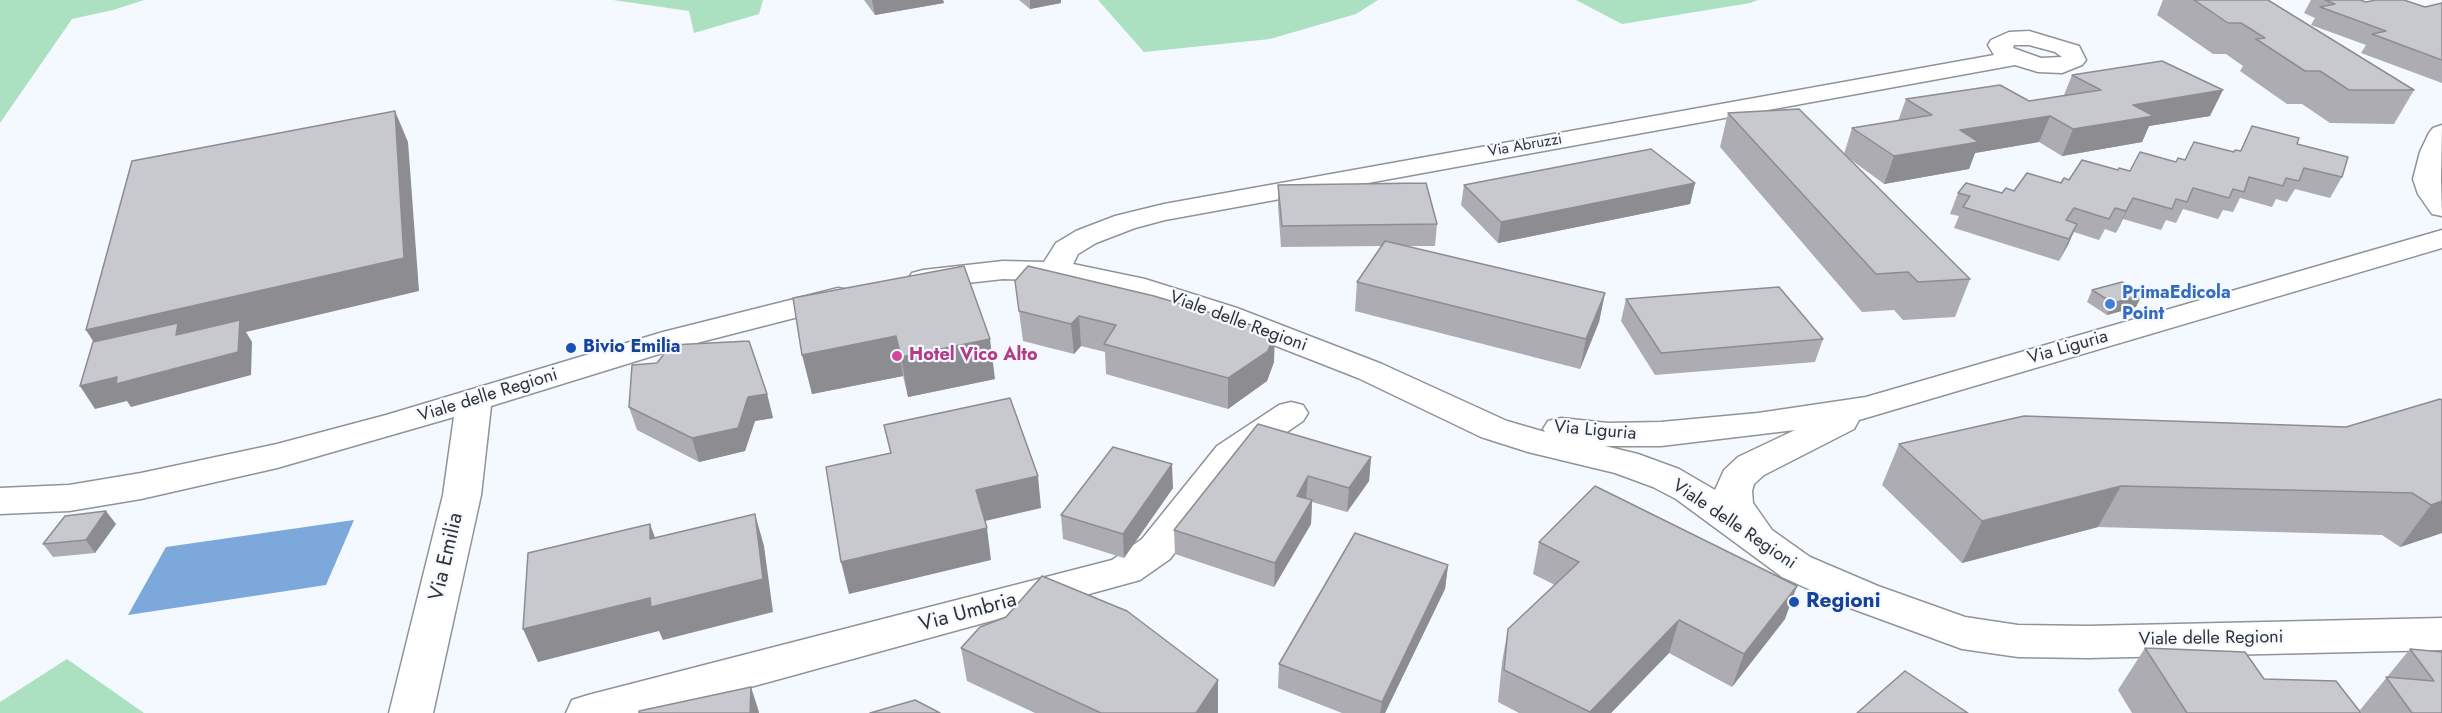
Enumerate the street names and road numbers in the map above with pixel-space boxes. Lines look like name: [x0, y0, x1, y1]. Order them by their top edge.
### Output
street label: Via Abruzzi: [1486, 131, 1564, 161]
street label: Viale delle Regioni: [1166, 287, 1310, 357]
street label: Via Liguria: [2025, 326, 2111, 370]
street label: Viale delle Regioni: [416, 365, 560, 427]
street label: Via Liguria: [1553, 417, 1637, 445]
street label: Viale delle Regioni: [1668, 476, 1800, 574]
street label: Via Emilia: [425, 511, 469, 603]
street label: Via Umbria: [916, 588, 1020, 638]
street label: Viale delle Regioni: [2138, 627, 2284, 651]

